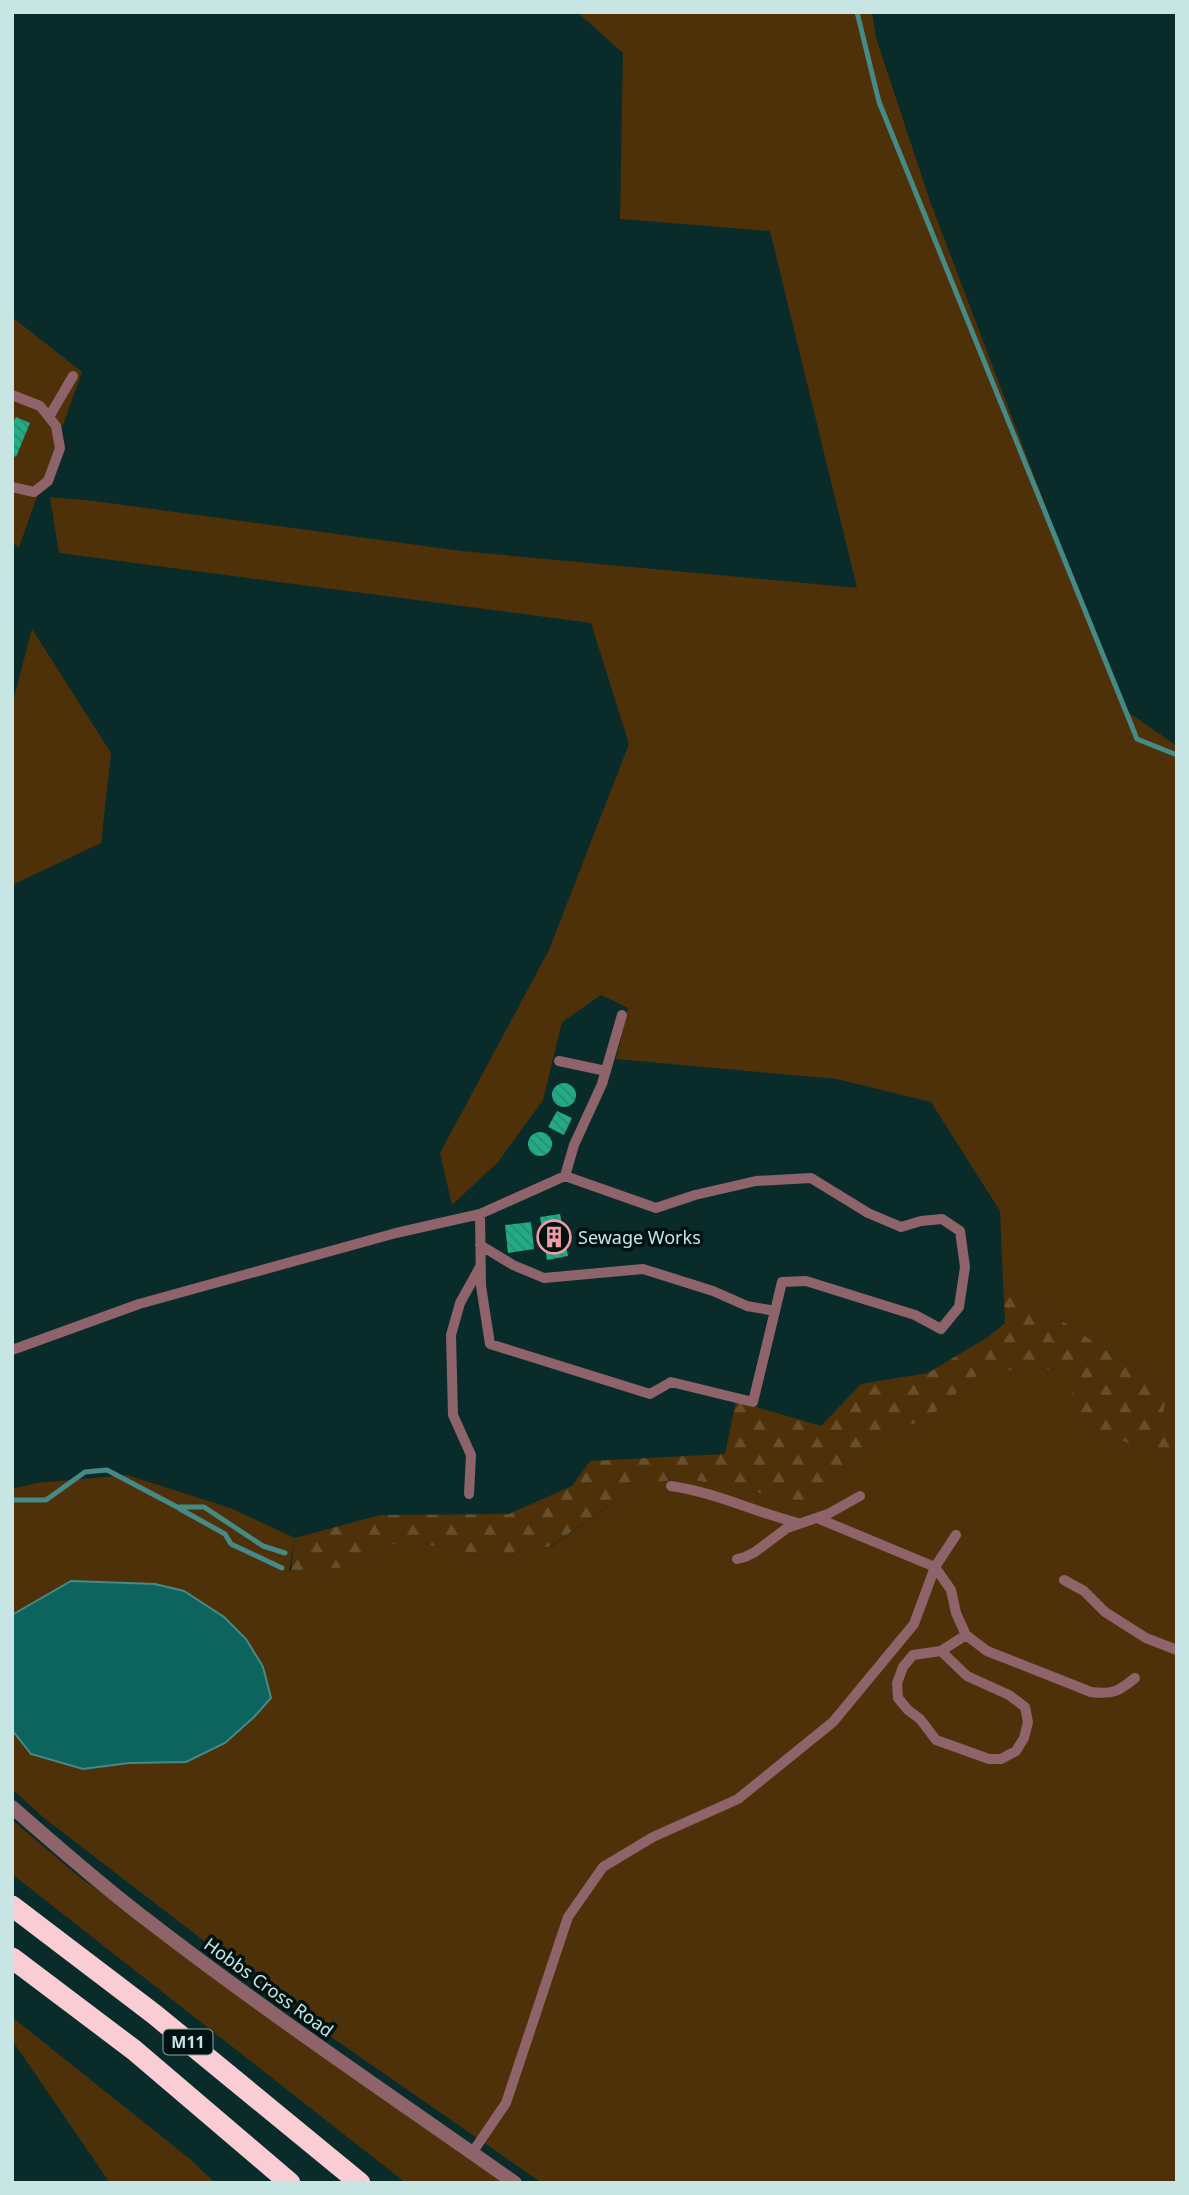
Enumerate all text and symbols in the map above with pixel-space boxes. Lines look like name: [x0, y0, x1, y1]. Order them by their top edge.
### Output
building icon: Sewage Works: [535, 1218, 573, 1256]
place label: Sewage Works: [578, 1225, 701, 1249]
street label: Hobbs Cross Road: [200, 1932, 338, 2042]
road number: M11: [164, 2030, 212, 2054]

